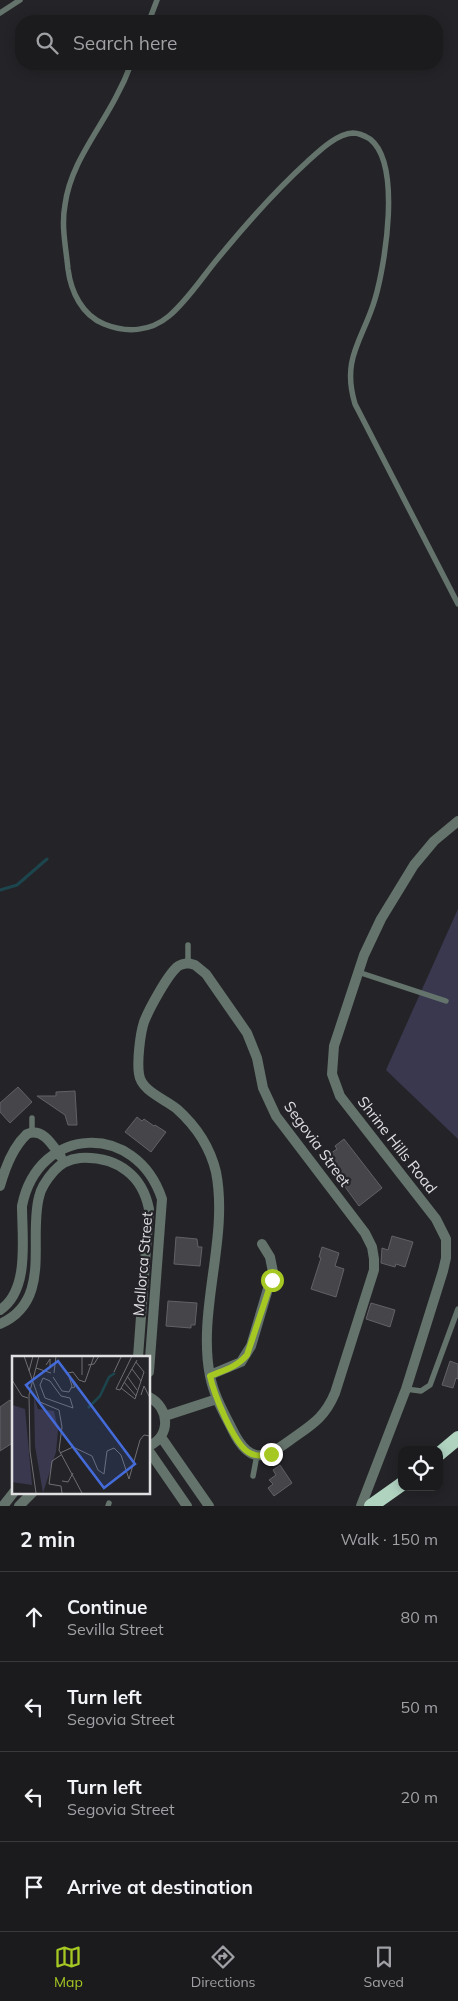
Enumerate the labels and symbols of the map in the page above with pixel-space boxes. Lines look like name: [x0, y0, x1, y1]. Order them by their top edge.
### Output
street label: Shrine Hills Road: [353, 1092, 441, 1197]
street label: Segovia Street: [280, 1097, 355, 1190]
street label: Mallorca Street: [128, 1211, 157, 1317]
route start: [261, 1269, 284, 1292]
inset map: [12, 1356, 150, 1494]
route end: [260, 1443, 283, 1466]

